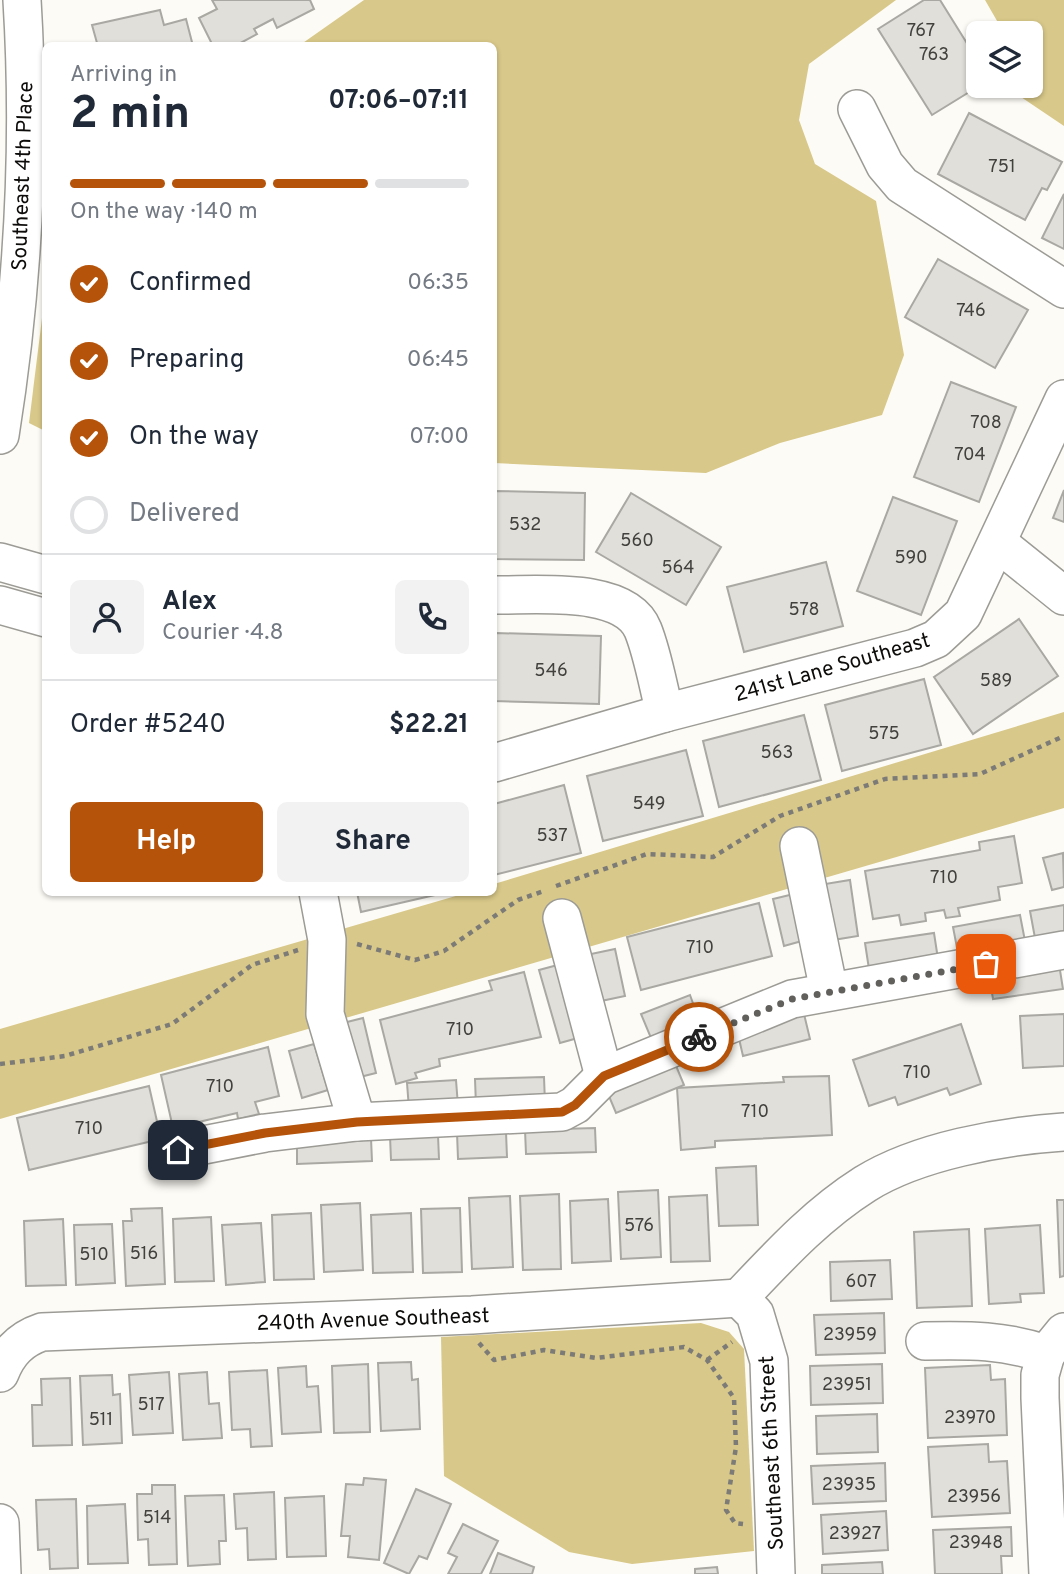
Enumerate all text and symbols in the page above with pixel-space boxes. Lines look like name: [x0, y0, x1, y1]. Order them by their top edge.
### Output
house number: 767: [907, 20, 935, 43]
map controls: [966, 21, 1043, 98]
button: layers: [966, 21, 1043, 98]
house number: 763: [919, 44, 949, 67]
text: Arriving in: [70, 61, 177, 90]
street label: Southeast 4th Place: [7, 81, 40, 271]
text: 07:06–07:11: [328, 85, 469, 118]
text: 2 min: [70, 86, 190, 145]
house number: 751: [988, 156, 1016, 179]
text: On the way · 140 m: [70, 198, 258, 227]
icon: check: [70, 265, 108, 303]
text: Confirmed: [129, 267, 252, 300]
text: 06:35: [407, 269, 469, 298]
house number: 746: [956, 300, 986, 323]
icon: check: [70, 342, 108, 380]
text: Preparing: [129, 344, 244, 377]
text: 06:45: [407, 346, 469, 375]
house number: 708: [970, 412, 1002, 435]
icon: check: [70, 419, 108, 457]
text: On the way: [129, 421, 259, 454]
text: 07:00: [409, 423, 469, 452]
house number: 704: [954, 444, 986, 467]
text: Delivered: [129, 498, 240, 531]
house number: 532: [509, 514, 541, 537]
house number: 560: [620, 530, 654, 553]
house number: 590: [894, 547, 928, 570]
house number: 564: [661, 557, 695, 580]
button: person: [70, 580, 144, 654]
button: phone: [395, 580, 469, 654]
text: Alex: [162, 586, 217, 619]
house number: 578: [789, 599, 819, 622]
text: Courier · 4.8: [162, 619, 283, 648]
street label: 241st Lane Southeast: [731, 628, 933, 709]
house number: 546: [534, 660, 568, 683]
house number: 589: [980, 670, 1012, 693]
text: Order #5240: [70, 709, 226, 742]
text: $22.21: [389, 709, 469, 742]
house number: 575: [868, 723, 900, 746]
house number: 563: [761, 742, 793, 765]
house number: 549: [632, 793, 666, 816]
button: Help: [70, 802, 263, 882]
button: Share: [277, 802, 469, 882]
house number: 537: [536, 825, 568, 848]
house number: 710: [930, 867, 958, 890]
pin: [956, 934, 1016, 994]
house number: 710: [686, 937, 714, 960]
icon: bag: [967, 945, 1005, 983]
courier: [664, 1002, 734, 1072]
icon: bike: [680, 1018, 718, 1056]
house number: 710: [446, 1019, 474, 1042]
house number: 710: [903, 1062, 931, 1085]
house number: 710: [206, 1076, 234, 1099]
house number: 710: [741, 1101, 769, 1124]
house number: 710: [75, 1118, 103, 1141]
pin: [148, 1120, 208, 1180]
icon: home: [159, 1131, 197, 1169]
house number: 576: [624, 1215, 654, 1238]
house number: 516: [130, 1243, 158, 1266]
house number: 510: [79, 1244, 109, 1267]
house number: 607: [845, 1271, 877, 1294]
street label: 240th Avenue Southeast: [256, 1303, 490, 1338]
house number: 23959: [823, 1324, 877, 1347]
street label: Southeast 6th Street: [754, 1355, 791, 1551]
house number: 23951: [822, 1374, 872, 1397]
house number: 517: [137, 1394, 165, 1417]
house number: 23970: [944, 1407, 996, 1430]
house number: 511: [89, 1409, 113, 1432]
house number: 23935: [822, 1474, 876, 1497]
house number: 23956: [947, 1486, 1001, 1509]
house number: 514: [143, 1507, 171, 1530]
house number: 23927: [829, 1523, 881, 1546]
house number: 23948: [949, 1532, 1003, 1555]

